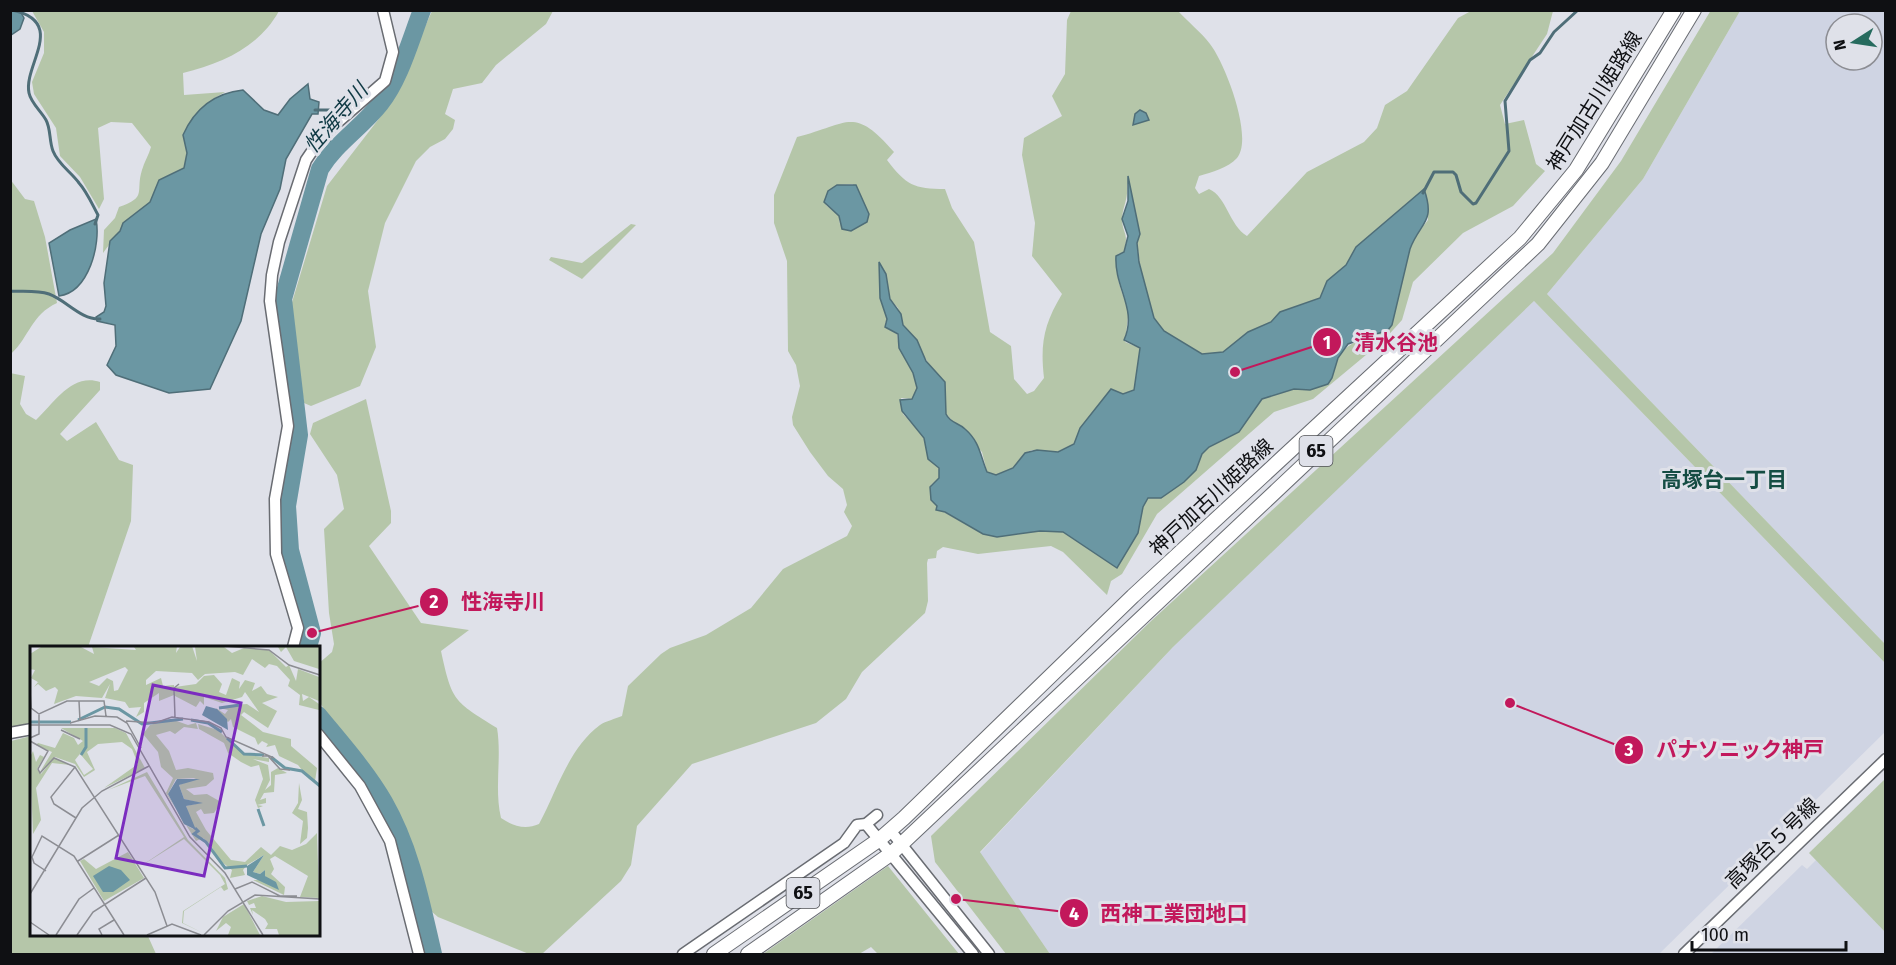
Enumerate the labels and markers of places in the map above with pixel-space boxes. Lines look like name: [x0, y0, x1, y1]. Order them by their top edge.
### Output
callout: 清水谷池: [1312, 323, 1450, 362]
callout: 性海寺川: [419, 582, 557, 621]
callout: パナソニック神戸: [1614, 730, 1836, 769]
callout: 西神工業団地口: [1059, 894, 1260, 933]

